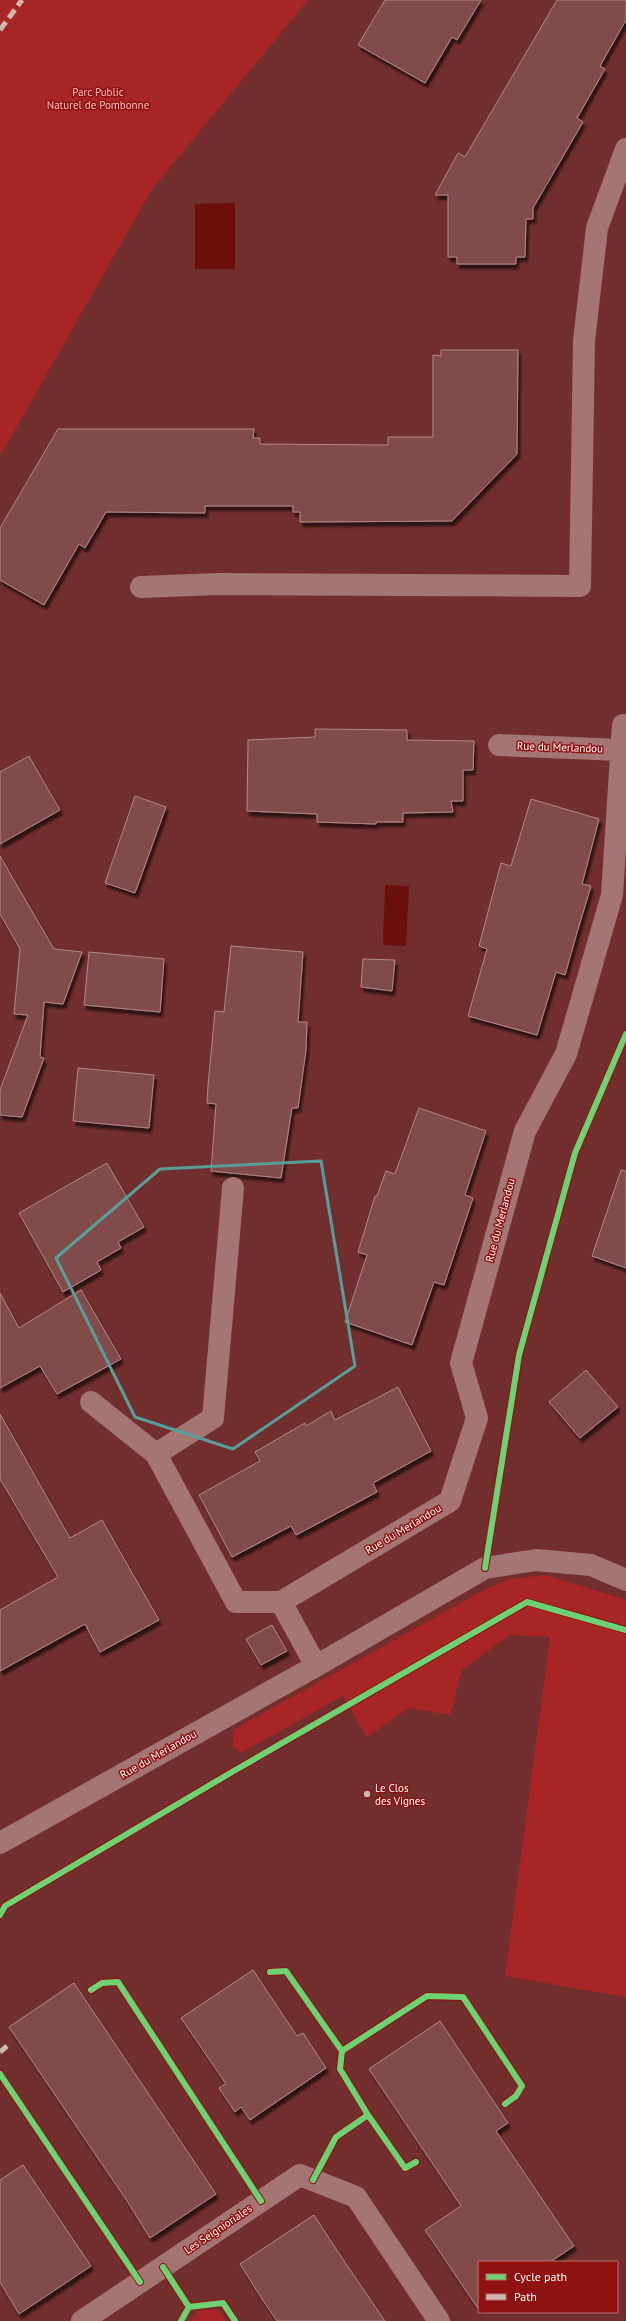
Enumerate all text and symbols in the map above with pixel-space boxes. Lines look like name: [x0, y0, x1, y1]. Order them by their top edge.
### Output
park label: Parc Public Naturel de Pombonne: [47, 85, 150, 112]
street label: Rue du Merlandou: [517, 739, 603, 756]
street label: Rue du Merlandou: [482, 1177, 518, 1263]
street label: Rue du Merlandou: [362, 1501, 444, 1557]
street label: Rue du Merlandou: [117, 1726, 199, 1782]
place label: Le Clos des Vignes: [375, 1781, 425, 1808]
marker: Le Clos des Vignes: [362, 1789, 372, 1799]
street label: Les Seignioriales: [181, 2201, 255, 2257]
legend: [478, 2261, 618, 2313]
text: Cycle path: [514, 2269, 567, 2284]
text: Path: [514, 2289, 537, 2304]

